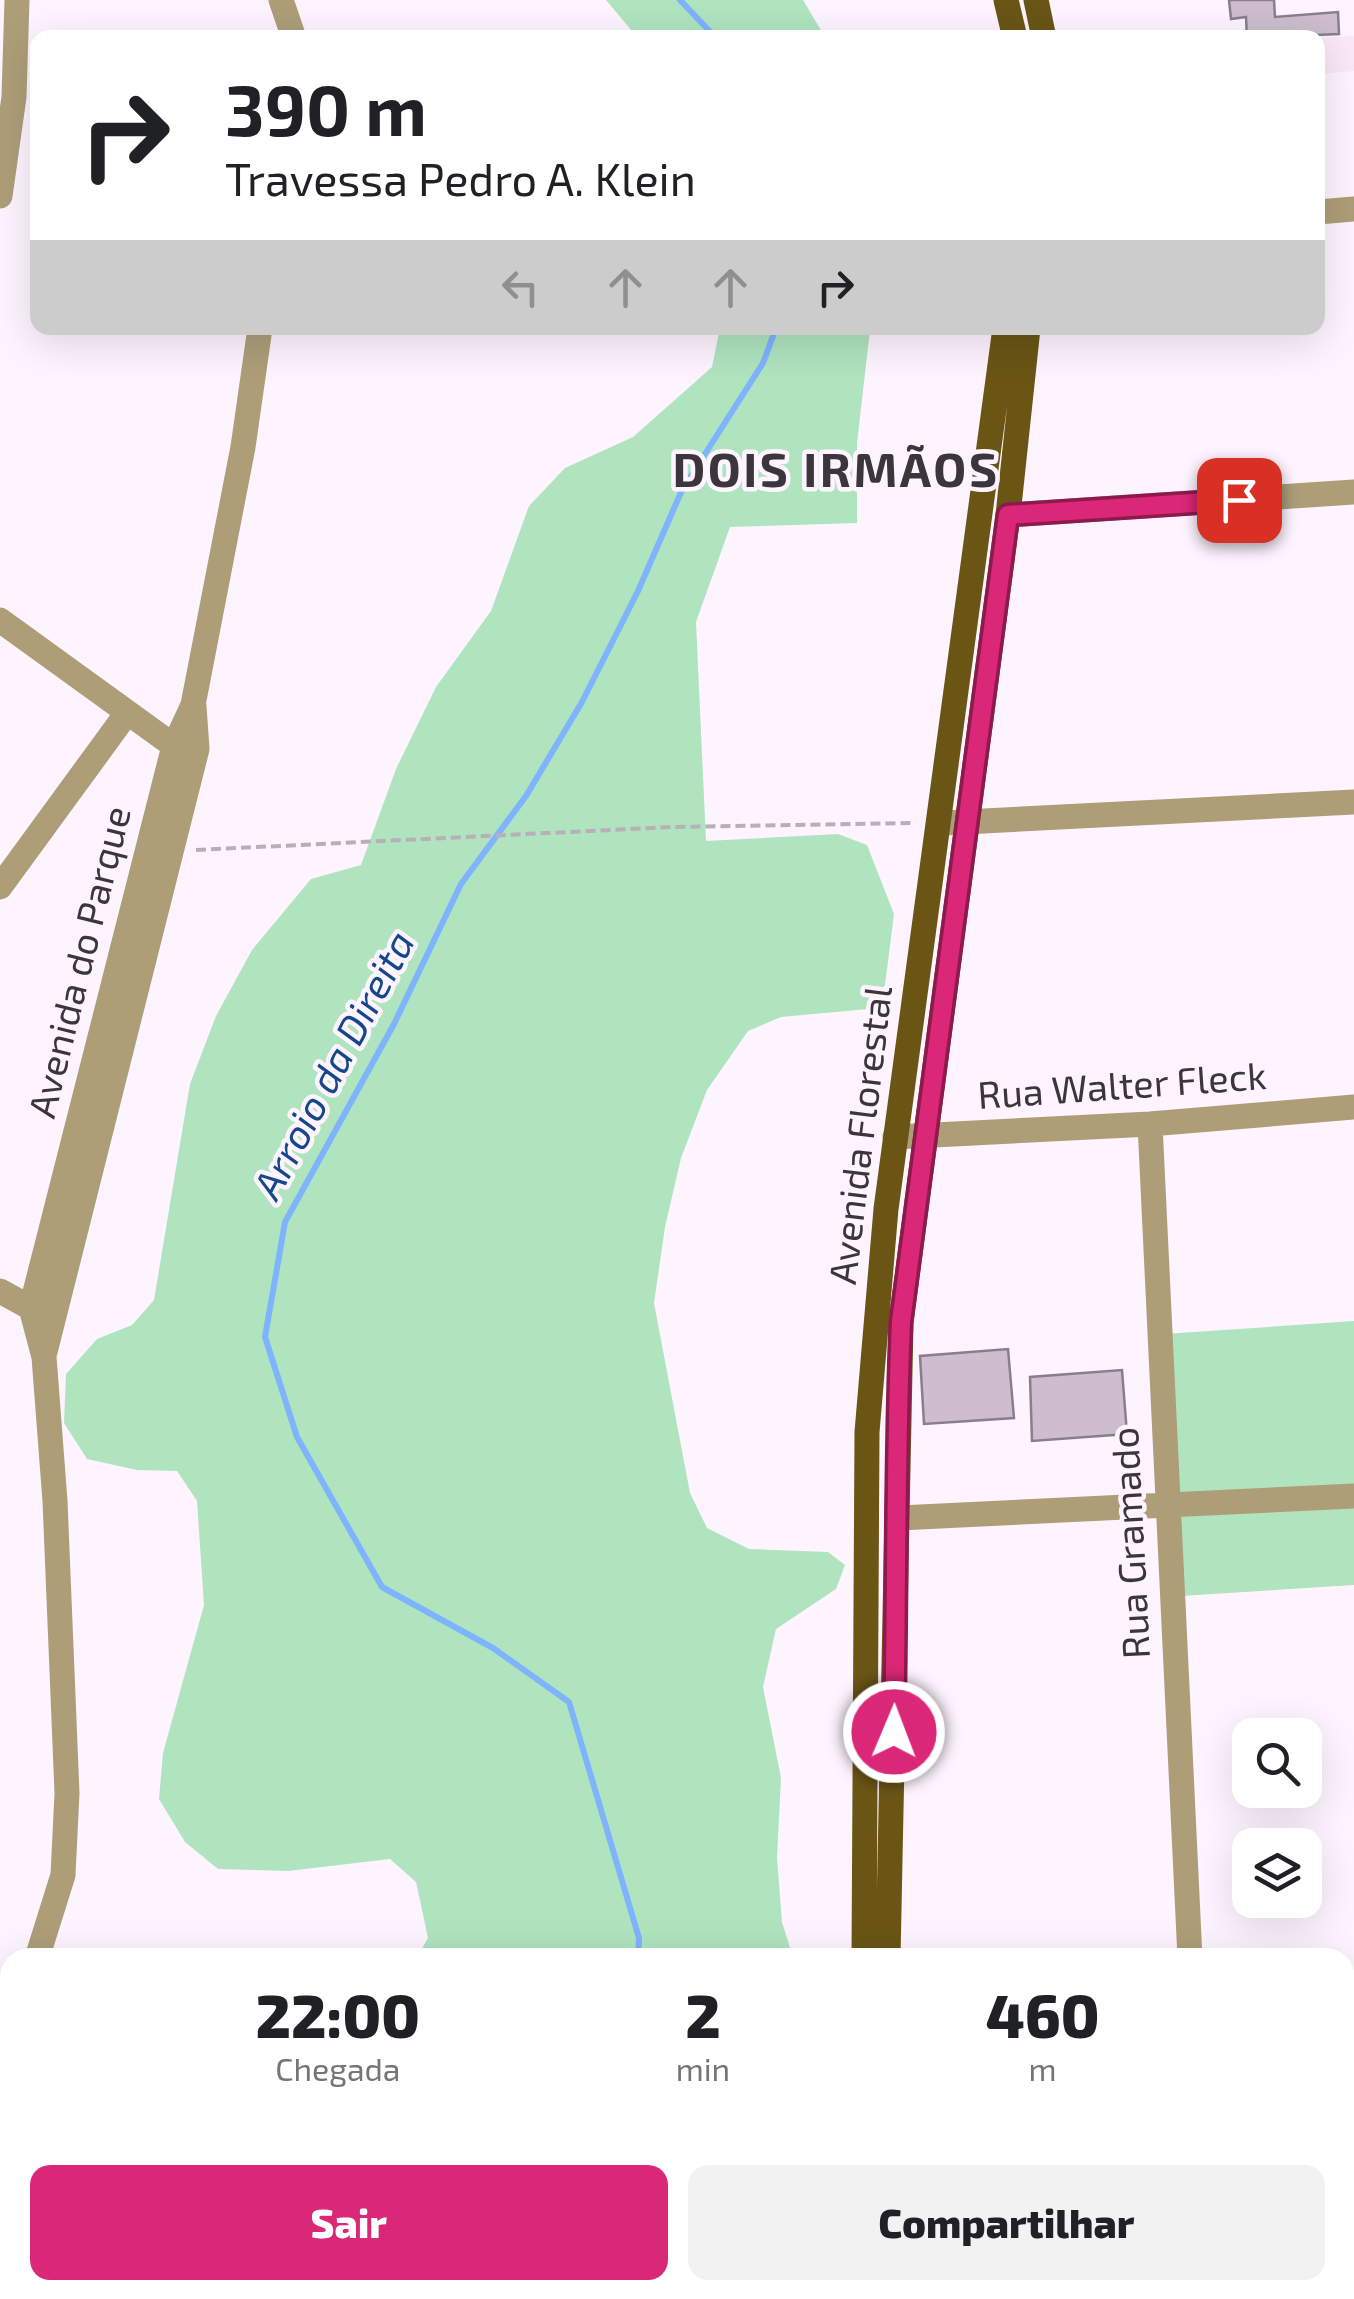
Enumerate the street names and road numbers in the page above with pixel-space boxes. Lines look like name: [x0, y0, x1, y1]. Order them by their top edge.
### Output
street label: Avenida do Parque: [17, 801, 139, 1122]
street label: Avenida Florestal: [818, 983, 900, 1287]
street label: Rua Walter Fleck: [976, 1051, 1268, 1117]
street label: Rua Gramado: [1100, 1426, 1158, 1660]

